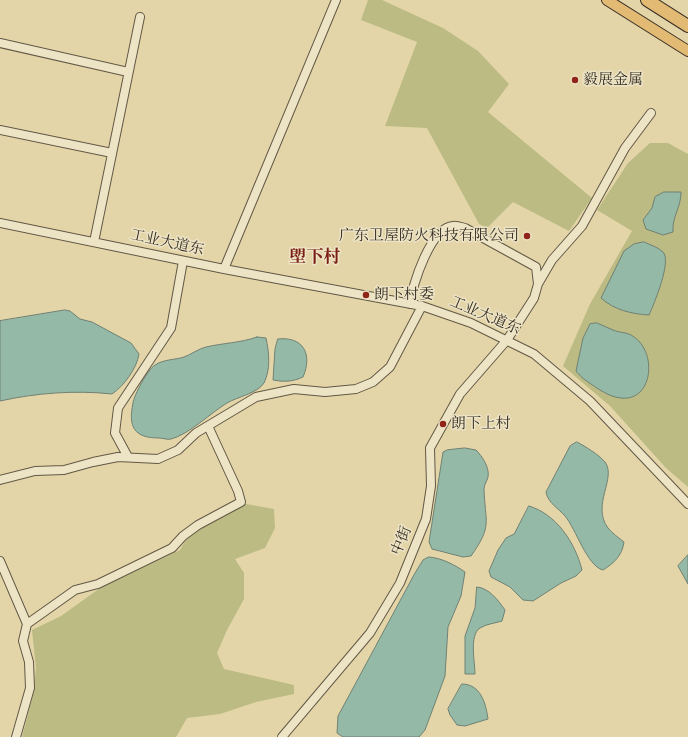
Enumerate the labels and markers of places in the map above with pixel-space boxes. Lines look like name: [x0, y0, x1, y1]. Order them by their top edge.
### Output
place label: 毅展金属: [583, 71, 643, 89]
marker: 毅展金属: [570, 75, 580, 85]
place label: 广东卫屋防火科技有限公司: [339, 227, 519, 245]
marker: 广东卫屋防火科技有限公司: [522, 231, 532, 241]
place label: 朗下村委: [374, 286, 434, 304]
marker: 朗下村委: [361, 290, 371, 300]
place label: 朗下上村: [451, 415, 511, 433]
marker: 朗下上村: [438, 419, 448, 429]

